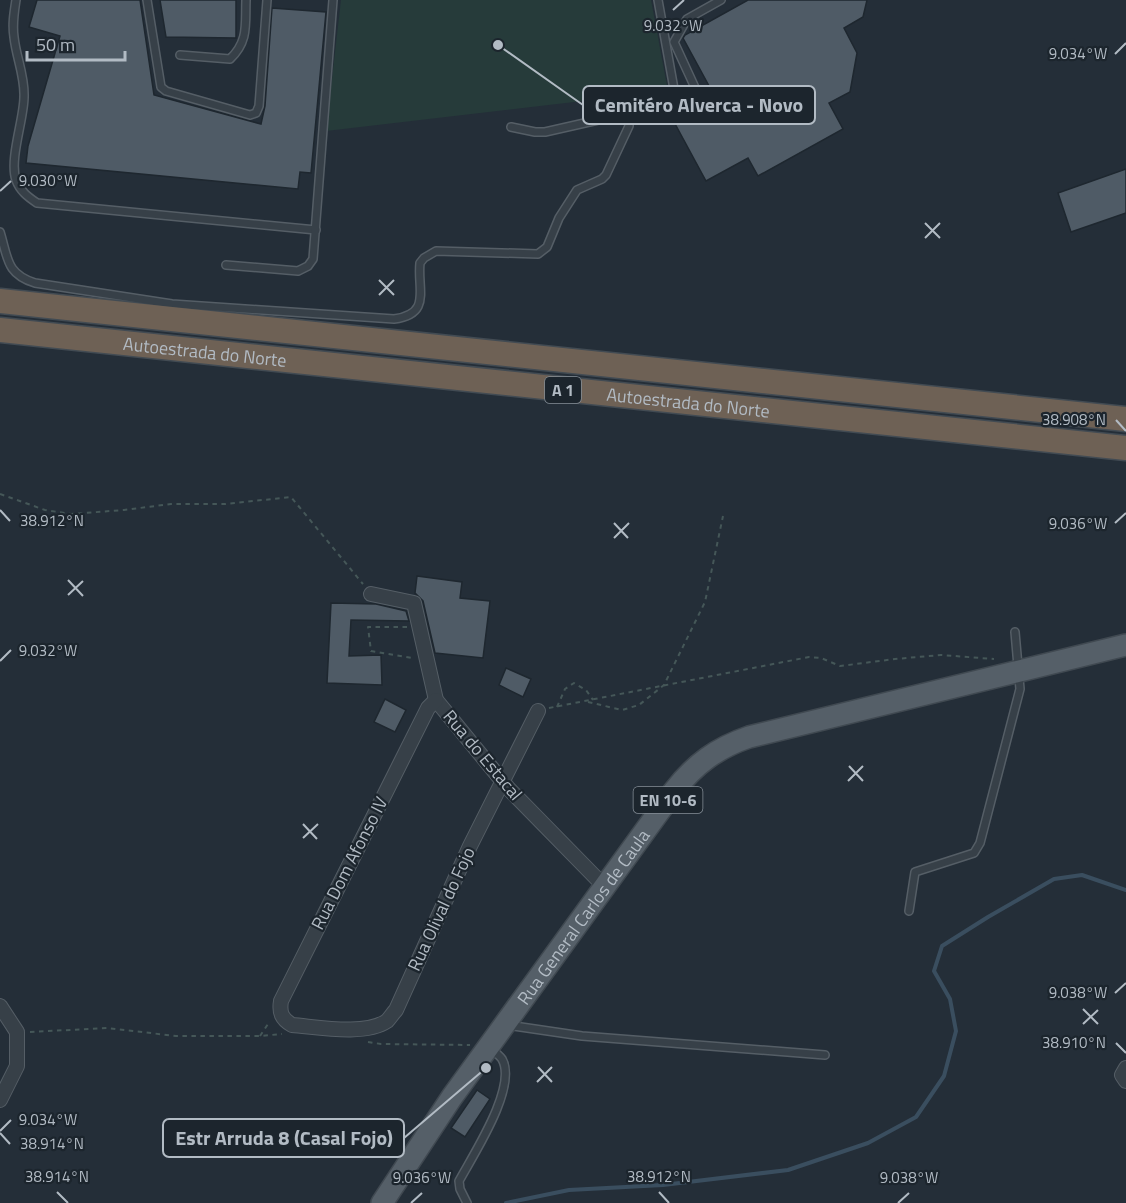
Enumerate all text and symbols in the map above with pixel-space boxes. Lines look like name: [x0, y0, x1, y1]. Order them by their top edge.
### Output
text: 9.032°W: [644, 14, 702, 37]
scale bar: [27, 24, 124, 62]
text: 50 m: [36, 31, 75, 58]
text: 9.034°W: [1049, 42, 1107, 65]
callout: Cemitéro Alverca - Novo: [583, 86, 815, 124]
text: Cemitéro Alverca - Novo: [595, 89, 803, 120]
text: 9.030°W: [19, 169, 77, 192]
street label: Autoestrada do Norte: [122, 329, 288, 373]
road number: A 1: [545, 377, 581, 403]
street label: Autoestrada do Norte: [605, 380, 771, 424]
text: 38.908°N: [1042, 408, 1106, 431]
text: 38.912°N: [20, 509, 84, 532]
text: 9.036°W: [1049, 512, 1107, 535]
text: 9.032°W: [19, 639, 77, 662]
street label: Rua do Estacal: [437, 704, 529, 806]
road number: EN 10-6: [634, 787, 702, 813]
street label: Rua Dom Afonso IV: [304, 791, 394, 934]
street label: Rua General Carlos de Caula: [510, 823, 656, 1010]
street label: Rua Olival do Fojo: [400, 842, 482, 976]
text: 9.038°W: [1049, 981, 1107, 1004]
text: 38.910°N: [1042, 1031, 1106, 1054]
text: 9.034°W: [19, 1108, 77, 1131]
callout: Estr Arruda 8 (Casal Fojo): [163, 1119, 404, 1157]
text: Estr Arruda 8 (Casal Fojo): [175, 1122, 393, 1153]
text: 38.914°N: [20, 1132, 84, 1155]
text: 38.914°N: [25, 1165, 89, 1188]
text: 38.912°N: [627, 1165, 691, 1188]
text: 9.036°W: [393, 1166, 451, 1189]
text: 9.038°W: [880, 1166, 938, 1189]

